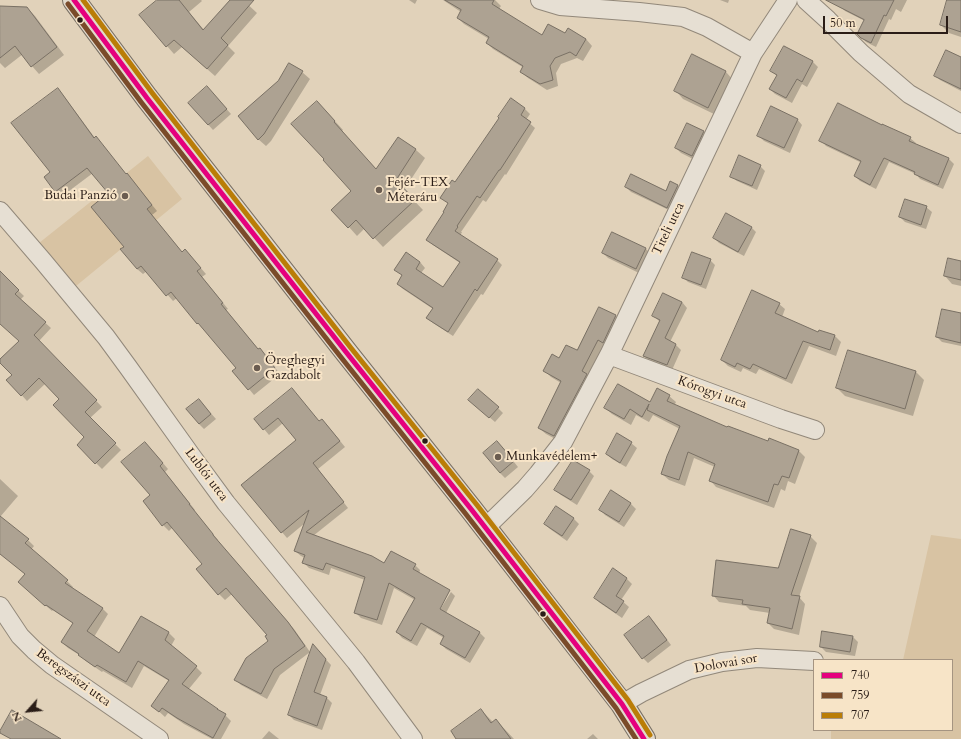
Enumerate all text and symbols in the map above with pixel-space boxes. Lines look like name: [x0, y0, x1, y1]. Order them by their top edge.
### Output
scale bar: [825, 8, 950, 34]
unlabelled marker: [75, 15, 85, 25]
text: 50 m: [830, 15, 856, 31]
place label: Fejér-TEX Méteráru: [387, 175, 448, 206]
marker: Fejér-TEX Méteráru: [374, 185, 384, 195]
place label: Budai Panzió: [44, 188, 117, 204]
marker: Budai Panzió: [120, 191, 130, 201]
street label: Titeli utca: [650, 200, 688, 258]
place label: Öreghegyi Gazdabolt: [265, 353, 325, 384]
marker: Öreghegyi Gazdabolt: [252, 363, 262, 373]
street label: Kórogyi utca: [675, 373, 749, 413]
unlabelled marker: [420, 436, 430, 446]
street label: Lublói utca: [181, 445, 231, 505]
place label: Munkavédelem+: [506, 449, 598, 465]
marker: Munkavédelem+: [493, 452, 503, 462]
unlabelled marker: [538, 609, 548, 619]
street label: Beregszászi utca: [33, 646, 113, 710]
street label: Dolovai sor: [693, 651, 759, 677]
legend: [813, 659, 953, 731]
text: 740: [851, 667, 869, 683]
text: 759: [851, 687, 869, 703]
north arrow: [8, 691, 48, 731]
text: 707: [851, 707, 869, 723]
text: N: [8, 709, 26, 724]

